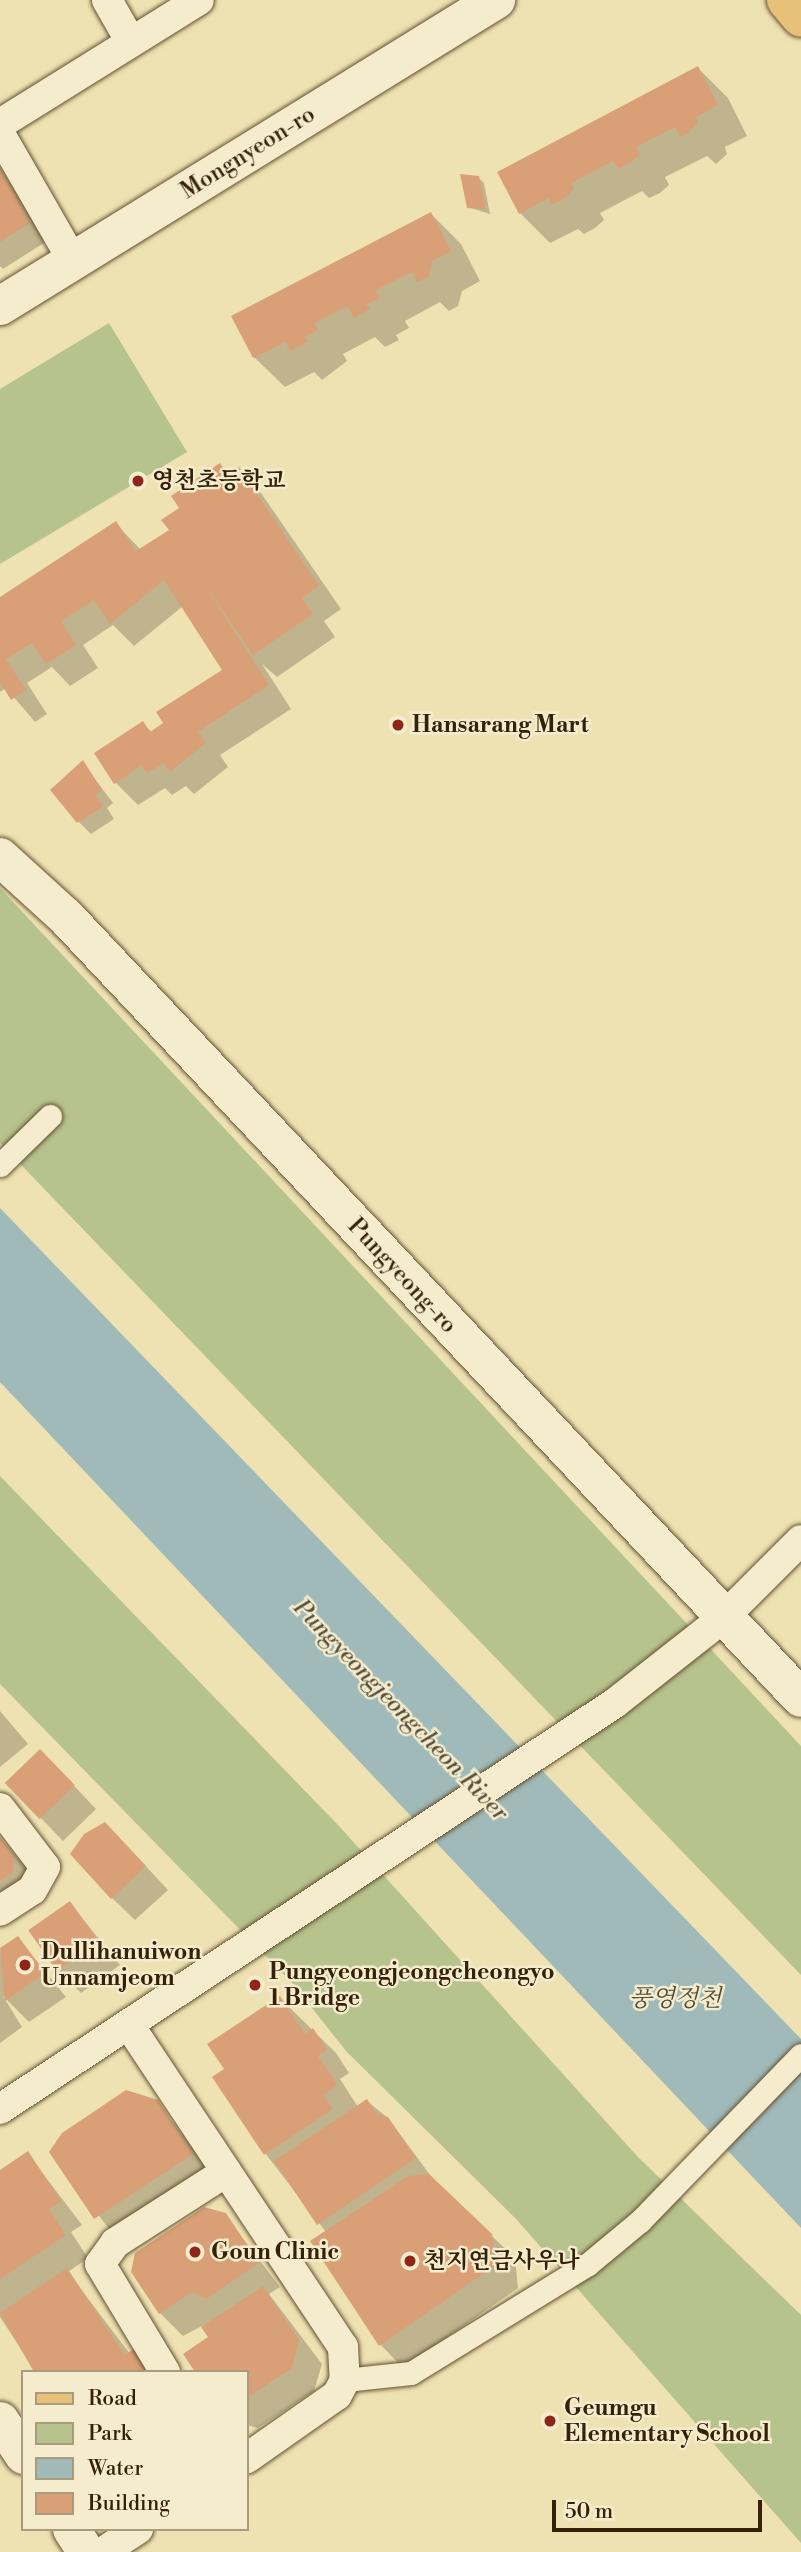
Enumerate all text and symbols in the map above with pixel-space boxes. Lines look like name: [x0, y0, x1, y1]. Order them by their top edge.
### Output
street label: Mongnyeon-ro: [176, 101, 320, 205]
place label: 영천초등학교: [152, 467, 285, 495]
marker: 영천초등학교: [130, 473, 146, 489]
place label: Hansarang Mart: [412, 711, 589, 739]
marker: Hansarang Mart: [390, 717, 406, 733]
street label: Pungyeong-ro: [342, 1213, 462, 1339]
water label: Pungyeongjeongcheon River: [287, 1594, 513, 1828]
place label: Dullihanuiwon Unnamjeom: [41, 1938, 201, 1992]
marker: Dullihanuiwon Unnamjeom: [15, 1955, 35, 1975]
place label: Pungyeongjeongcheongyo 1 Bridge: [269, 1958, 555, 2012]
marker: Pungyeongjeongcheongyo 1 Bridge: [247, 1977, 263, 1993]
water label: 풍영정천: [629, 1986, 721, 2014]
place label: Goun Clinic: [211, 2238, 339, 2266]
marker: Goun Clinic: [185, 2242, 205, 2262]
place label: 천지연금사우나: [424, 2247, 580, 2275]
marker: 천지연금사우나: [402, 2253, 418, 2269]
legend: [21, 2370, 248, 2531]
text: Road: [88, 2386, 137, 2412]
place label: Geumgu Elementary School: [564, 2394, 770, 2448]
marker: Geumgu Elementary School: [542, 2413, 558, 2429]
text: Park: [88, 2421, 132, 2447]
text: Water: [88, 2456, 143, 2482]
scale bar: [556, 2486, 766, 2530]
text: Building: [88, 2491, 170, 2517]
text: 50 m: [565, 2499, 613, 2525]

